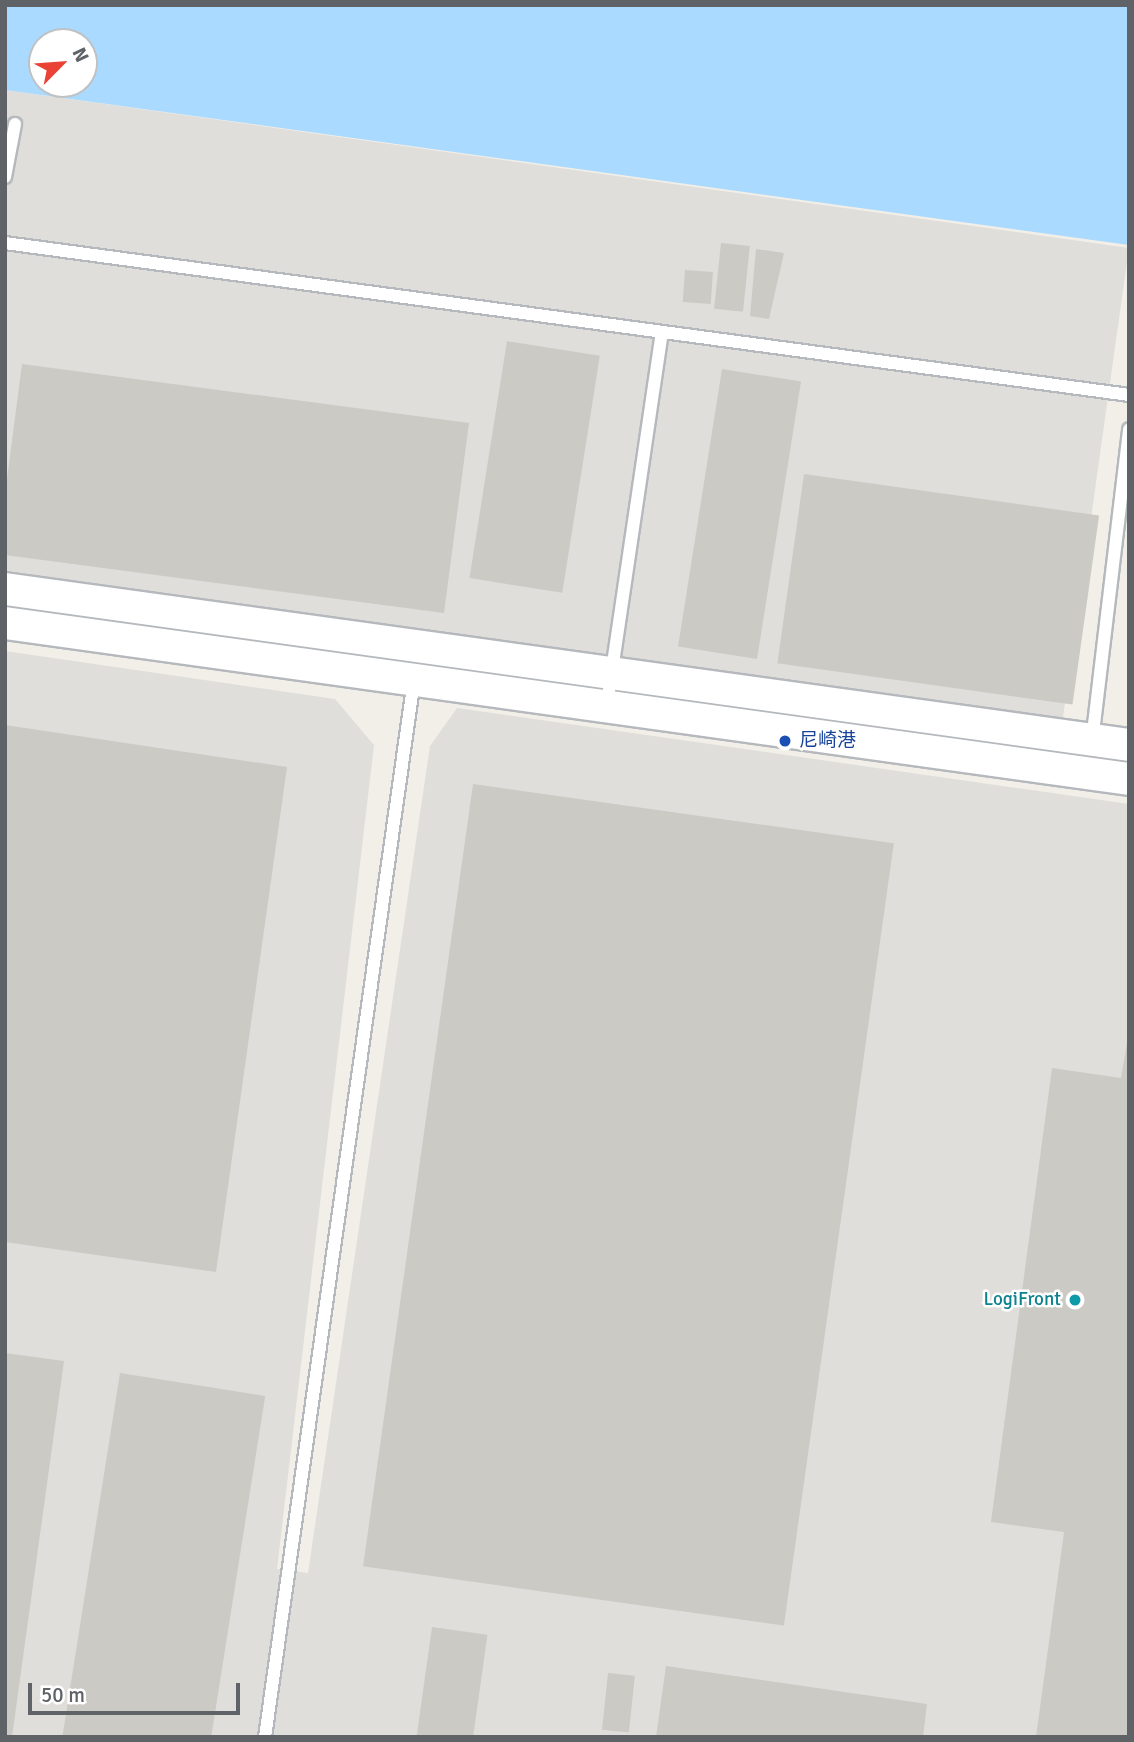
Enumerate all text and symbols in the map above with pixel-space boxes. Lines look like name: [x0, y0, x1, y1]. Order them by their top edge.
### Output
north arrow: [28, 28, 98, 98]
text: N: [67, 44, 94, 66]
place label: 尼崎港: [799, 730, 856, 752]
marker: 尼崎港: [777, 733, 793, 749]
place label: LogiFront: [984, 1289, 1061, 1311]
marker: LogiFront: [1067, 1292, 1083, 1308]
scale bar: [32, 1668, 243, 1712]
text: 50 m: [41, 1682, 85, 1708]

